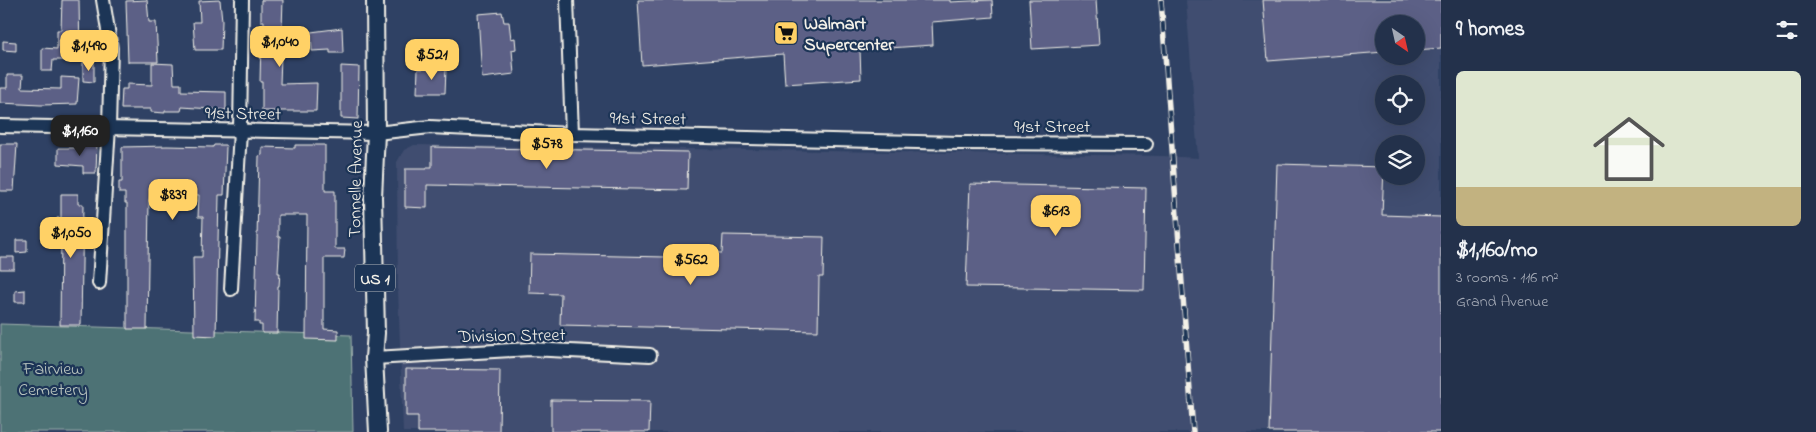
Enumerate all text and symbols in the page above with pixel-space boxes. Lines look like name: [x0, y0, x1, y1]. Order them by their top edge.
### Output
place label: Walmart Supercenter: [804, 12, 894, 59]
north arrow: [1375, 15, 1425, 65]
map controls: [1375, 15, 1425, 185]
text: 9 homes: [1456, 15, 1525, 45]
icon: filters: [1773, 16, 1801, 44]
supermarket icon: Walmart Supercenter: [773, 20, 799, 46]
pin: $1,040: [239, 26, 321, 68]
pin: $1,490: [48, 30, 130, 72]
text: $1,040: [261, 30, 299, 54]
text: $1,490: [71, 34, 107, 58]
pin: $521: [402, 38, 462, 81]
text: $521: [416, 43, 448, 67]
button: locate: [1375, 75, 1425, 125]
street label: 91st Street: [205, 101, 281, 129]
icon: home: [1584, 104, 1674, 194]
street label: 91st Street: [610, 106, 686, 134]
pin: $1,160: [39, 114, 121, 157]
street label: 91st Street: [1014, 115, 1090, 141]
text: $1,160: [62, 119, 98, 143]
street label: Tonnelle Avenue: [343, 119, 371, 238]
pin: $578: [517, 128, 577, 170]
text: $578: [531, 132, 563, 156]
button: layers: [1375, 135, 1425, 185]
pin: $839: [143, 178, 203, 221]
text: $839: [159, 183, 187, 207]
pin: $613: [1026, 194, 1086, 237]
text: $613: [1042, 199, 1070, 223]
pin: $1,050: [30, 216, 112, 259]
text: $1,050: [51, 221, 91, 245]
text: $1,160/mo: [1456, 236, 1538, 266]
pin: $562: [661, 244, 721, 286]
text: $562: [674, 248, 708, 272]
road number: US 1: [355, 264, 395, 292]
text: 3 rooms · 116 m²: [1456, 266, 1559, 290]
text: Grand Avenue: [1456, 290, 1548, 314]
street label: Division Street: [457, 323, 566, 351]
park label: Fairview Cemetery: [18, 357, 88, 404]

